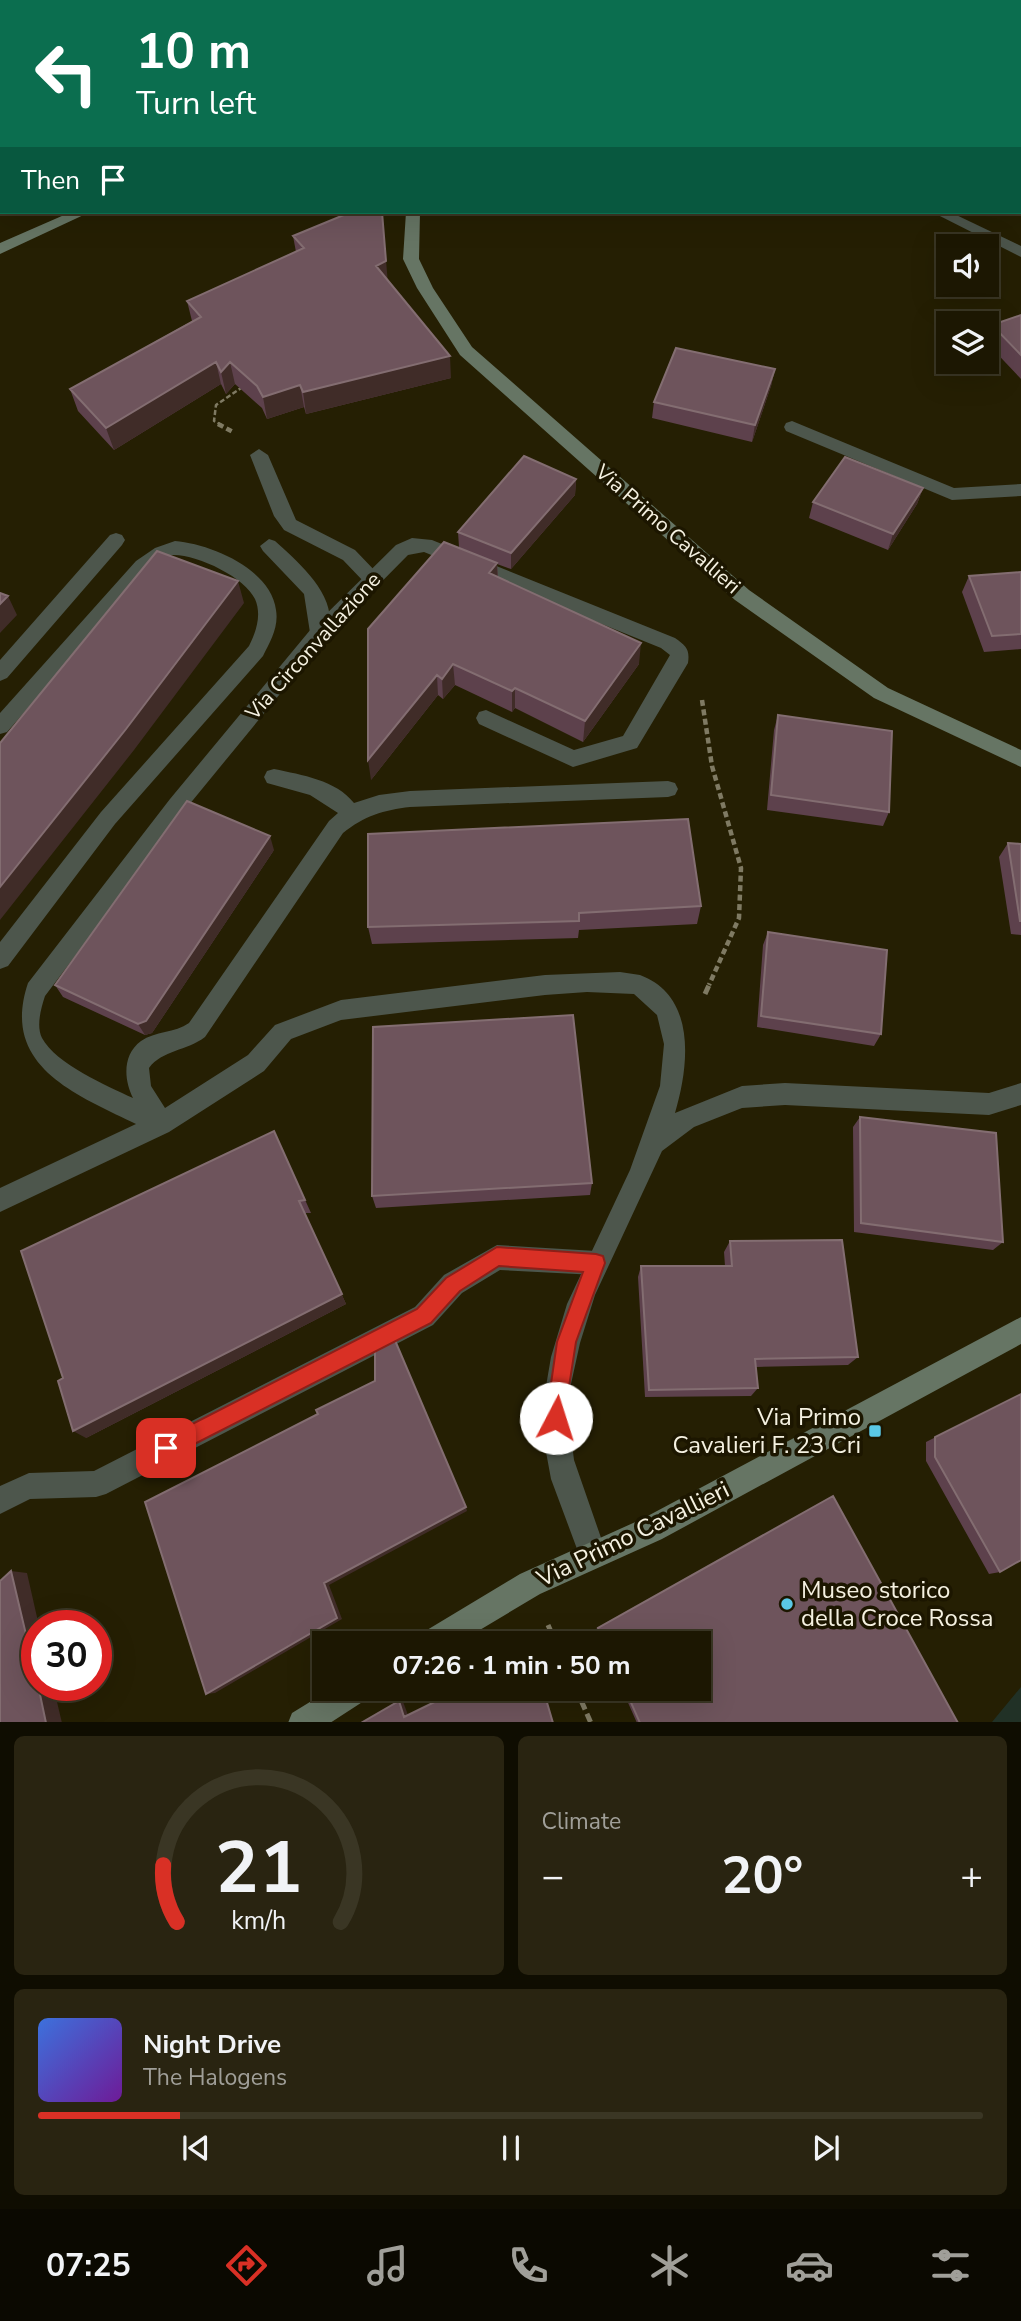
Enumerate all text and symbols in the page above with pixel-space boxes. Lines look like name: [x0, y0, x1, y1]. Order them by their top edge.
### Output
text: 10 m: [136, 18, 251, 85]
icon: left: [21, 28, 112, 119]
text: Turn left: [136, 82, 256, 125]
icon: arrive: [94, 161, 132, 199]
text: Then: [21, 163, 80, 198]
map controls: [936, 234, 999, 374]
button: sound: [936, 234, 999, 297]
button: layers: [936, 311, 999, 374]
street label: Via Primo Cavallieri: [589, 457, 747, 600]
street label: Via Circonvallazione: [238, 566, 387, 727]
position arrow: [519, 1381, 593, 1455]
place label: Via Primo Cavalieri F. 23 Cri: [673, 1401, 861, 1461]
pin: [136, 1418, 196, 1478]
marker: Via Primo Cavalieri F. 23 Cri: [867, 1423, 883, 1439]
icon: arrive: [147, 1429, 185, 1467]
street label: Via Primo Cavallieri: [531, 1474, 734, 1595]
place label: Museo storico della Croce Rossa: [801, 1574, 994, 1634]
marker: Museo storico della Croce Rossa: [779, 1596, 795, 1612]
speed limit sign: 30: [21, 1610, 112, 1701]
text: 07:26 · 1 min · 50 m: [392, 1648, 631, 1683]
text: Climate: [542, 1806, 621, 1837]
text: 21: [215, 1818, 302, 1918]
text: 20°: [721, 1840, 803, 1911]
text: −: [542, 1851, 564, 1902]
text: +: [960, 1851, 983, 1902]
text: km/h: [231, 1903, 286, 1937]
text: Night Drive: [143, 2027, 281, 2062]
text: The Halogens: [143, 2062, 287, 2093]
icon: previous: [177, 2129, 215, 2167]
icon: pause: [492, 2129, 530, 2167]
icon: next: [807, 2129, 845, 2167]
icon: directions: [222, 2241, 271, 2290]
icon: music: [363, 2241, 412, 2290]
icon: phone: [504, 2241, 553, 2290]
icon: climate: [645, 2241, 694, 2290]
icon: car: [785, 2241, 834, 2290]
icon: filters: [926, 2241, 975, 2290]
text: 07:25: [46, 2244, 131, 2287]

